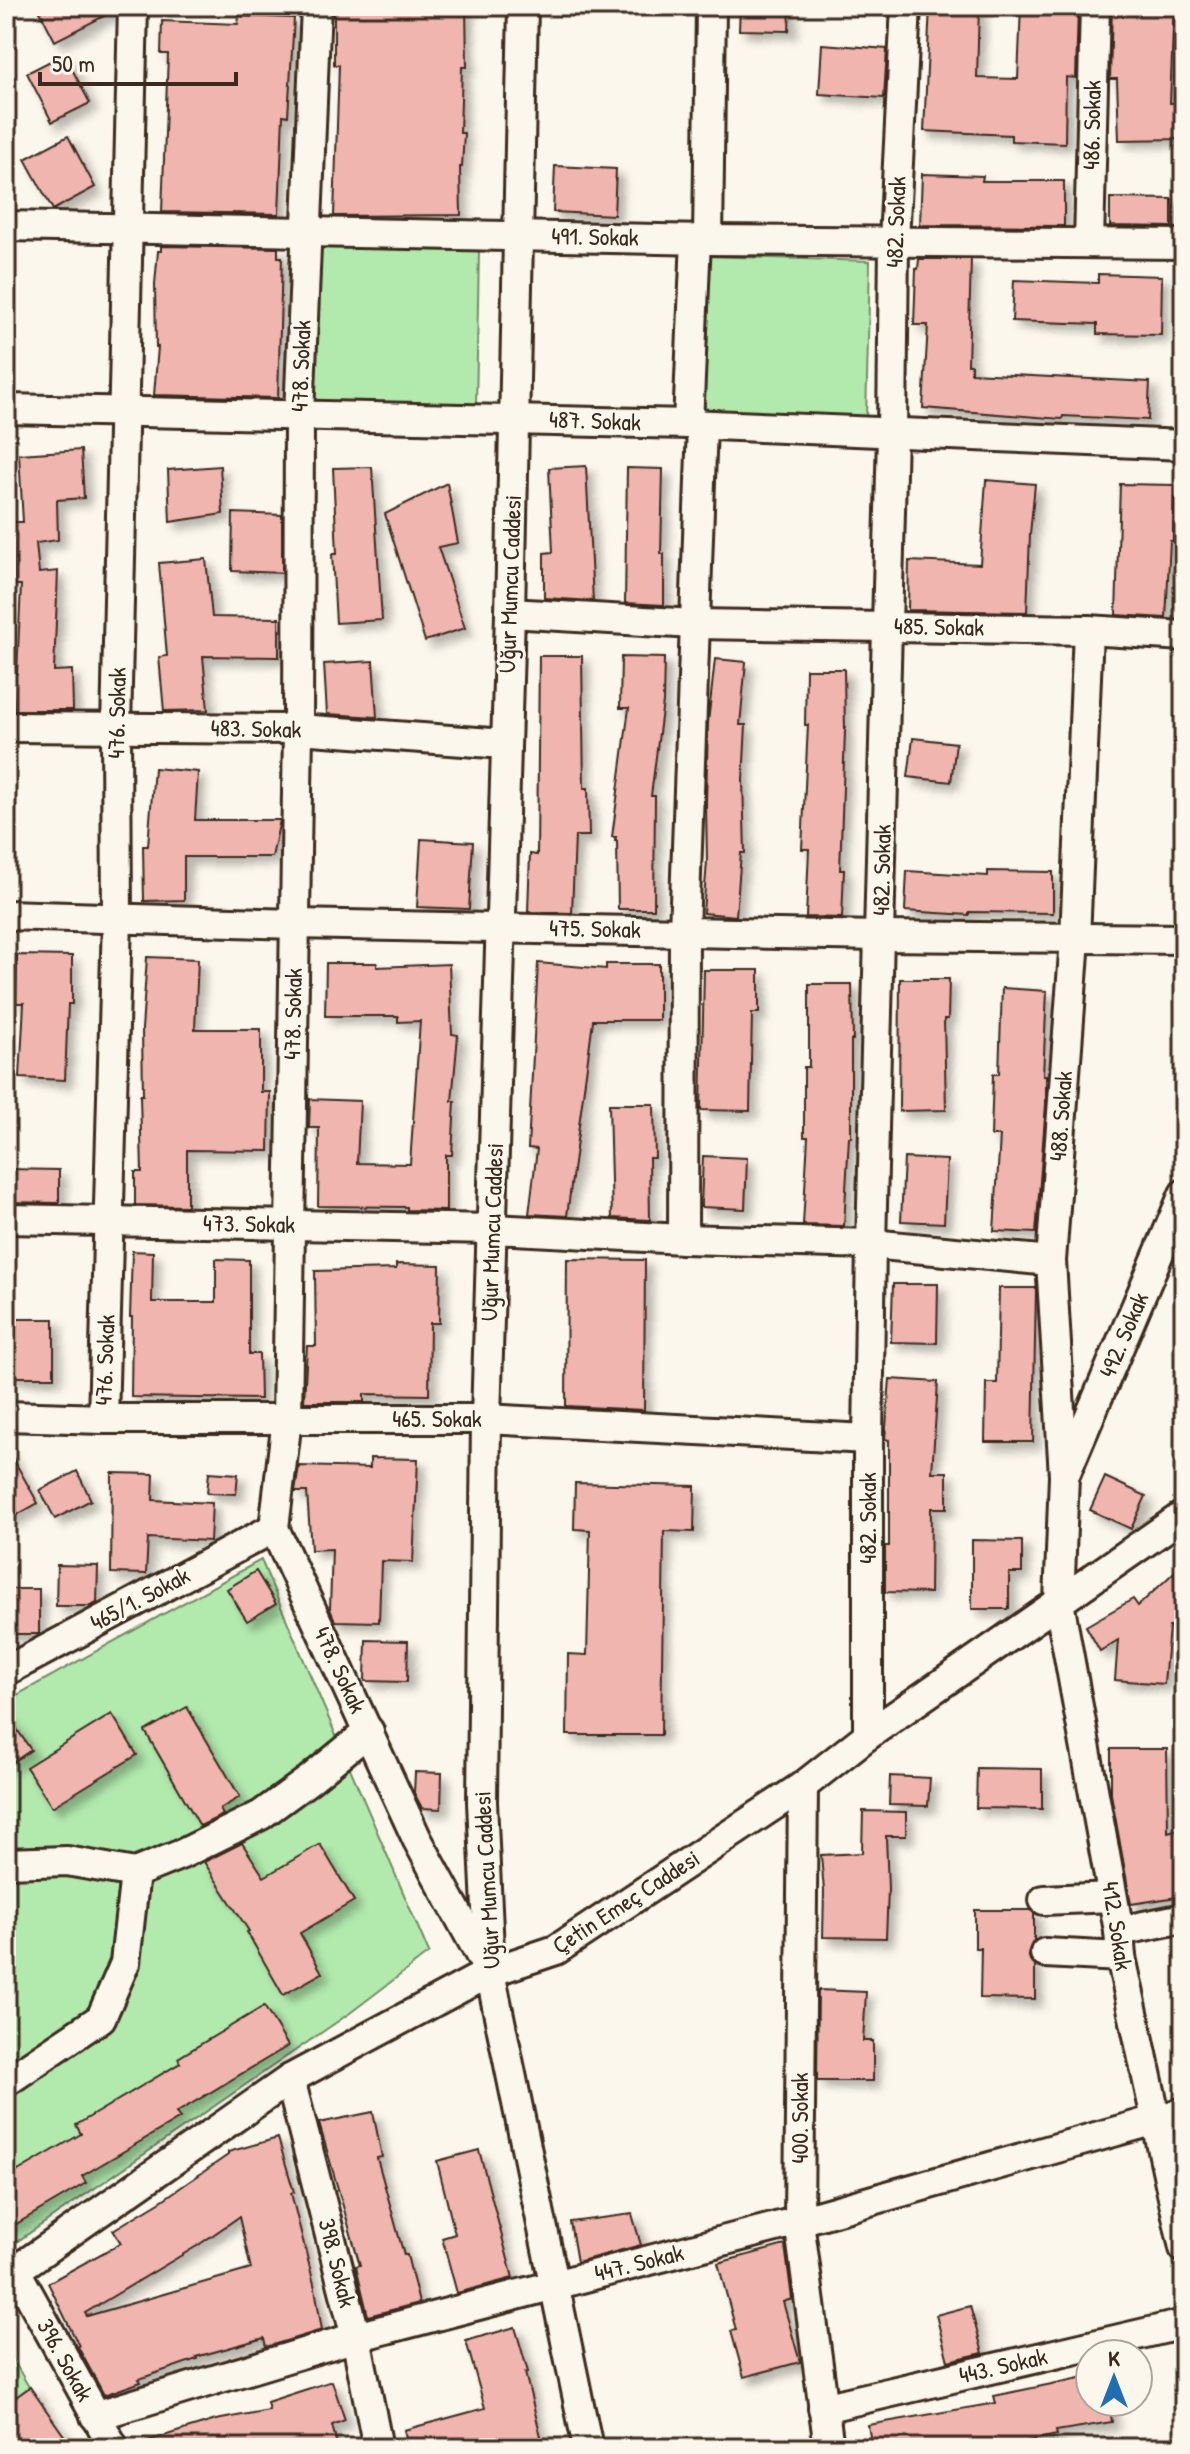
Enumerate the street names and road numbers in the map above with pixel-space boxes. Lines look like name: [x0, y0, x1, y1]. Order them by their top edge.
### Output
street label: 486. Sokak: [1074, 80, 1108, 170]
street label: 482. Sokak: [877, 176, 913, 268]
street label: 491. Sokak: [551, 219, 639, 253]
street label: 478. Sokak: [282, 319, 318, 412]
street label: 487. Sokak: [549, 402, 642, 438]
street label: Uğur Mumcu Caddesi: [490, 494, 528, 674]
street label: 485. Sokak: [894, 609, 984, 643]
street label: 476. Sokak: [99, 667, 133, 759]
street label: 483. Sokak: [210, 711, 302, 745]
street label: 482. Sokak: [864, 824, 898, 916]
street label: 475. Sokak: [549, 911, 641, 945]
street label: 478. Sokak: [275, 968, 309, 1060]
street label: 488. Sokak: [1041, 1070, 1079, 1162]
street label: Uğur Mumcu Caddesi: [472, 1142, 510, 1322]
street label: 473. Sokak: [203, 1206, 295, 1240]
street label: 492. Sokak: [1091, 1287, 1155, 1382]
street label: 476. Sokak: [86, 1314, 122, 1406]
street label: 465. Sokak: [392, 1402, 482, 1434]
street label: 482. Sokak: [851, 1472, 883, 1564]
street label: 465/1. Sokak: [84, 1559, 195, 1638]
street label: 478. Sokak: [307, 1621, 375, 1718]
street label: Uğur Mumcu Caddesi: [465, 1790, 507, 1970]
street label: Çetin Emeç Caddesi: [546, 1842, 705, 1961]
street label: 412. Sokak: [1095, 1879, 1141, 1973]
street label: 400. Sokak: [783, 2072, 815, 2164]
street label: 398. Sokak: [311, 2215, 364, 2311]
street label: 447. Sokak: [591, 2236, 687, 2289]
street label: 396. Sokak: [30, 2312, 102, 2407]
street label: 443. Sokak: [956, 2339, 1050, 2391]

